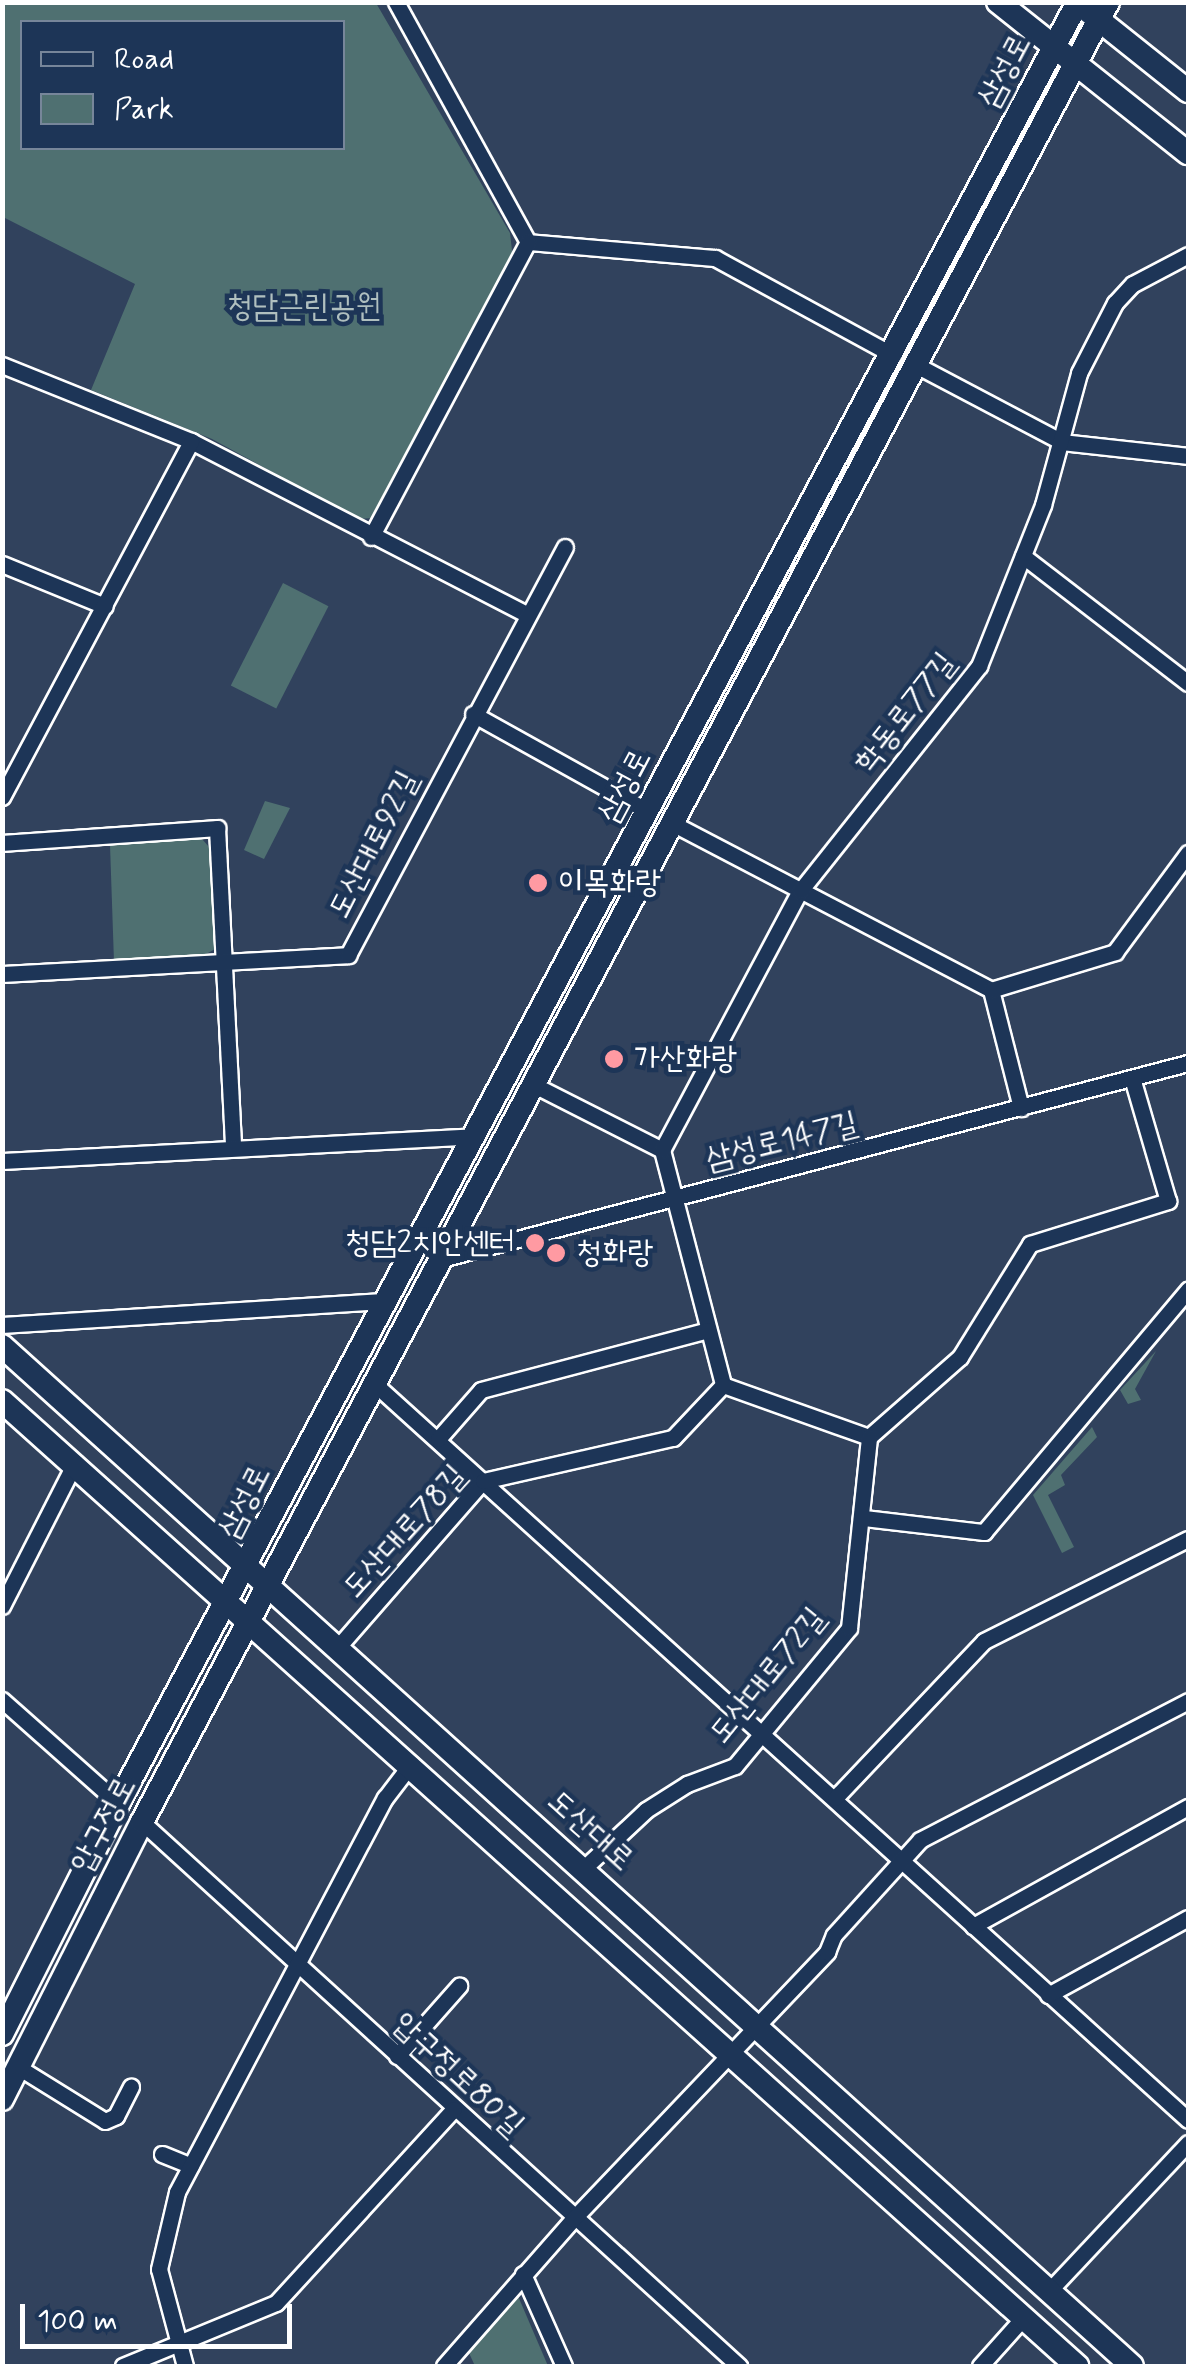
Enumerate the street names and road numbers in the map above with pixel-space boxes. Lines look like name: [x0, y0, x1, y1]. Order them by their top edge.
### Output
street label: 삼성로: [970, 28, 1040, 114]
street label: 학동로77길: [847, 645, 965, 781]
street label: 삼성로: [590, 743, 660, 829]
street label: 도산대로92길: [321, 765, 427, 925]
street label: 삼성로147길: [702, 1105, 862, 1179]
street label: 도산대로78길: [335, 1457, 475, 1607]
street label: 삼성로: [210, 1459, 280, 1545]
street label: 도산대로72길: [702, 1600, 834, 1752]
street label: 압구정로: [63, 1771, 145, 1879]
street label: 도산대로: [539, 1782, 641, 1880]
street label: 압구정로80길: [385, 2005, 531, 2145]

